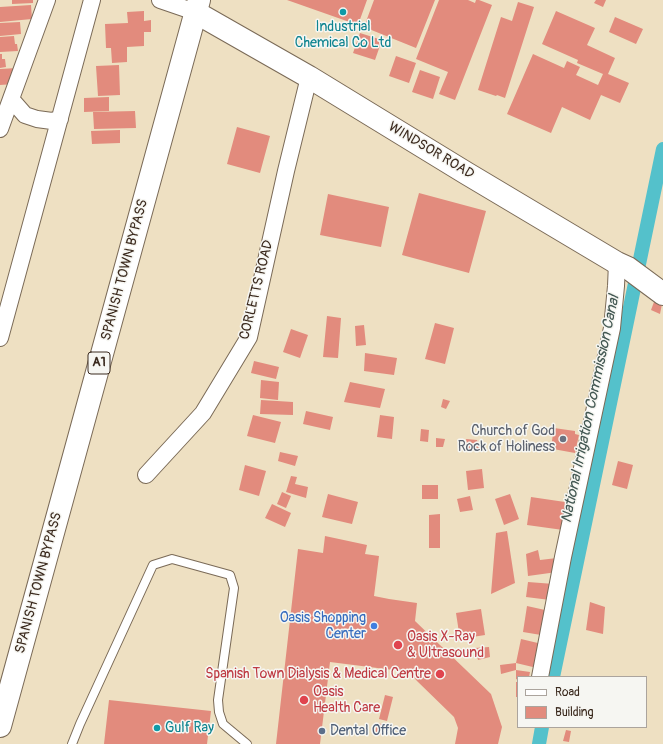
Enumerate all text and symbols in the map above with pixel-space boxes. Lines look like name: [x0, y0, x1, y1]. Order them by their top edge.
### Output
marker: Industrial Chemical Co Ltd: [338, 7, 348, 17]
place label: Industrial Chemical Co Ltd: [295, 19, 391, 52]
street label: WINDSOR ROAD: [385, 119, 477, 183]
street label: SPANISH TOWN BYPASS: [98, 197, 152, 343]
street label: CORLETTS ROAD: [237, 239, 277, 341]
water label: National Irrigation Commission Canal: [558, 293, 624, 525]
road number: A1: [88, 352, 110, 374]
place label: Church of God Rock of Holiness: [458, 423, 555, 456]
marker: Church of God Rock of Holiness: [558, 434, 568, 444]
street label: SPANISH TOWN BYPASS: [12, 510, 66, 656]
place label: Oasis Shopping Center: [280, 610, 366, 642]
marker: Oasis Shopping Center: [369, 621, 379, 631]
place label: Oasis X-Ray & Ultrasound: [407, 629, 484, 662]
marker: Oasis X-Ray & Ultrasound: [392, 639, 404, 651]
place label: Spanish Town Dialysis & Medical Centre: [205, 666, 431, 682]
marker: Spanish Town Dialysis & Medical Centre: [434, 668, 446, 680]
legend: [517, 676, 647, 728]
place label: Oasis Health Care: [313, 684, 380, 716]
text: Road: [555, 685, 580, 700]
marker: Oasis Health Care: [298, 694, 310, 706]
text: Building: [555, 705, 594, 720]
place label: Gulf Ray: [165, 720, 214, 736]
marker: Gulf Ray: [152, 723, 162, 733]
place label: Dental Office: [330, 723, 406, 739]
marker: Dental Office: [317, 726, 327, 736]

